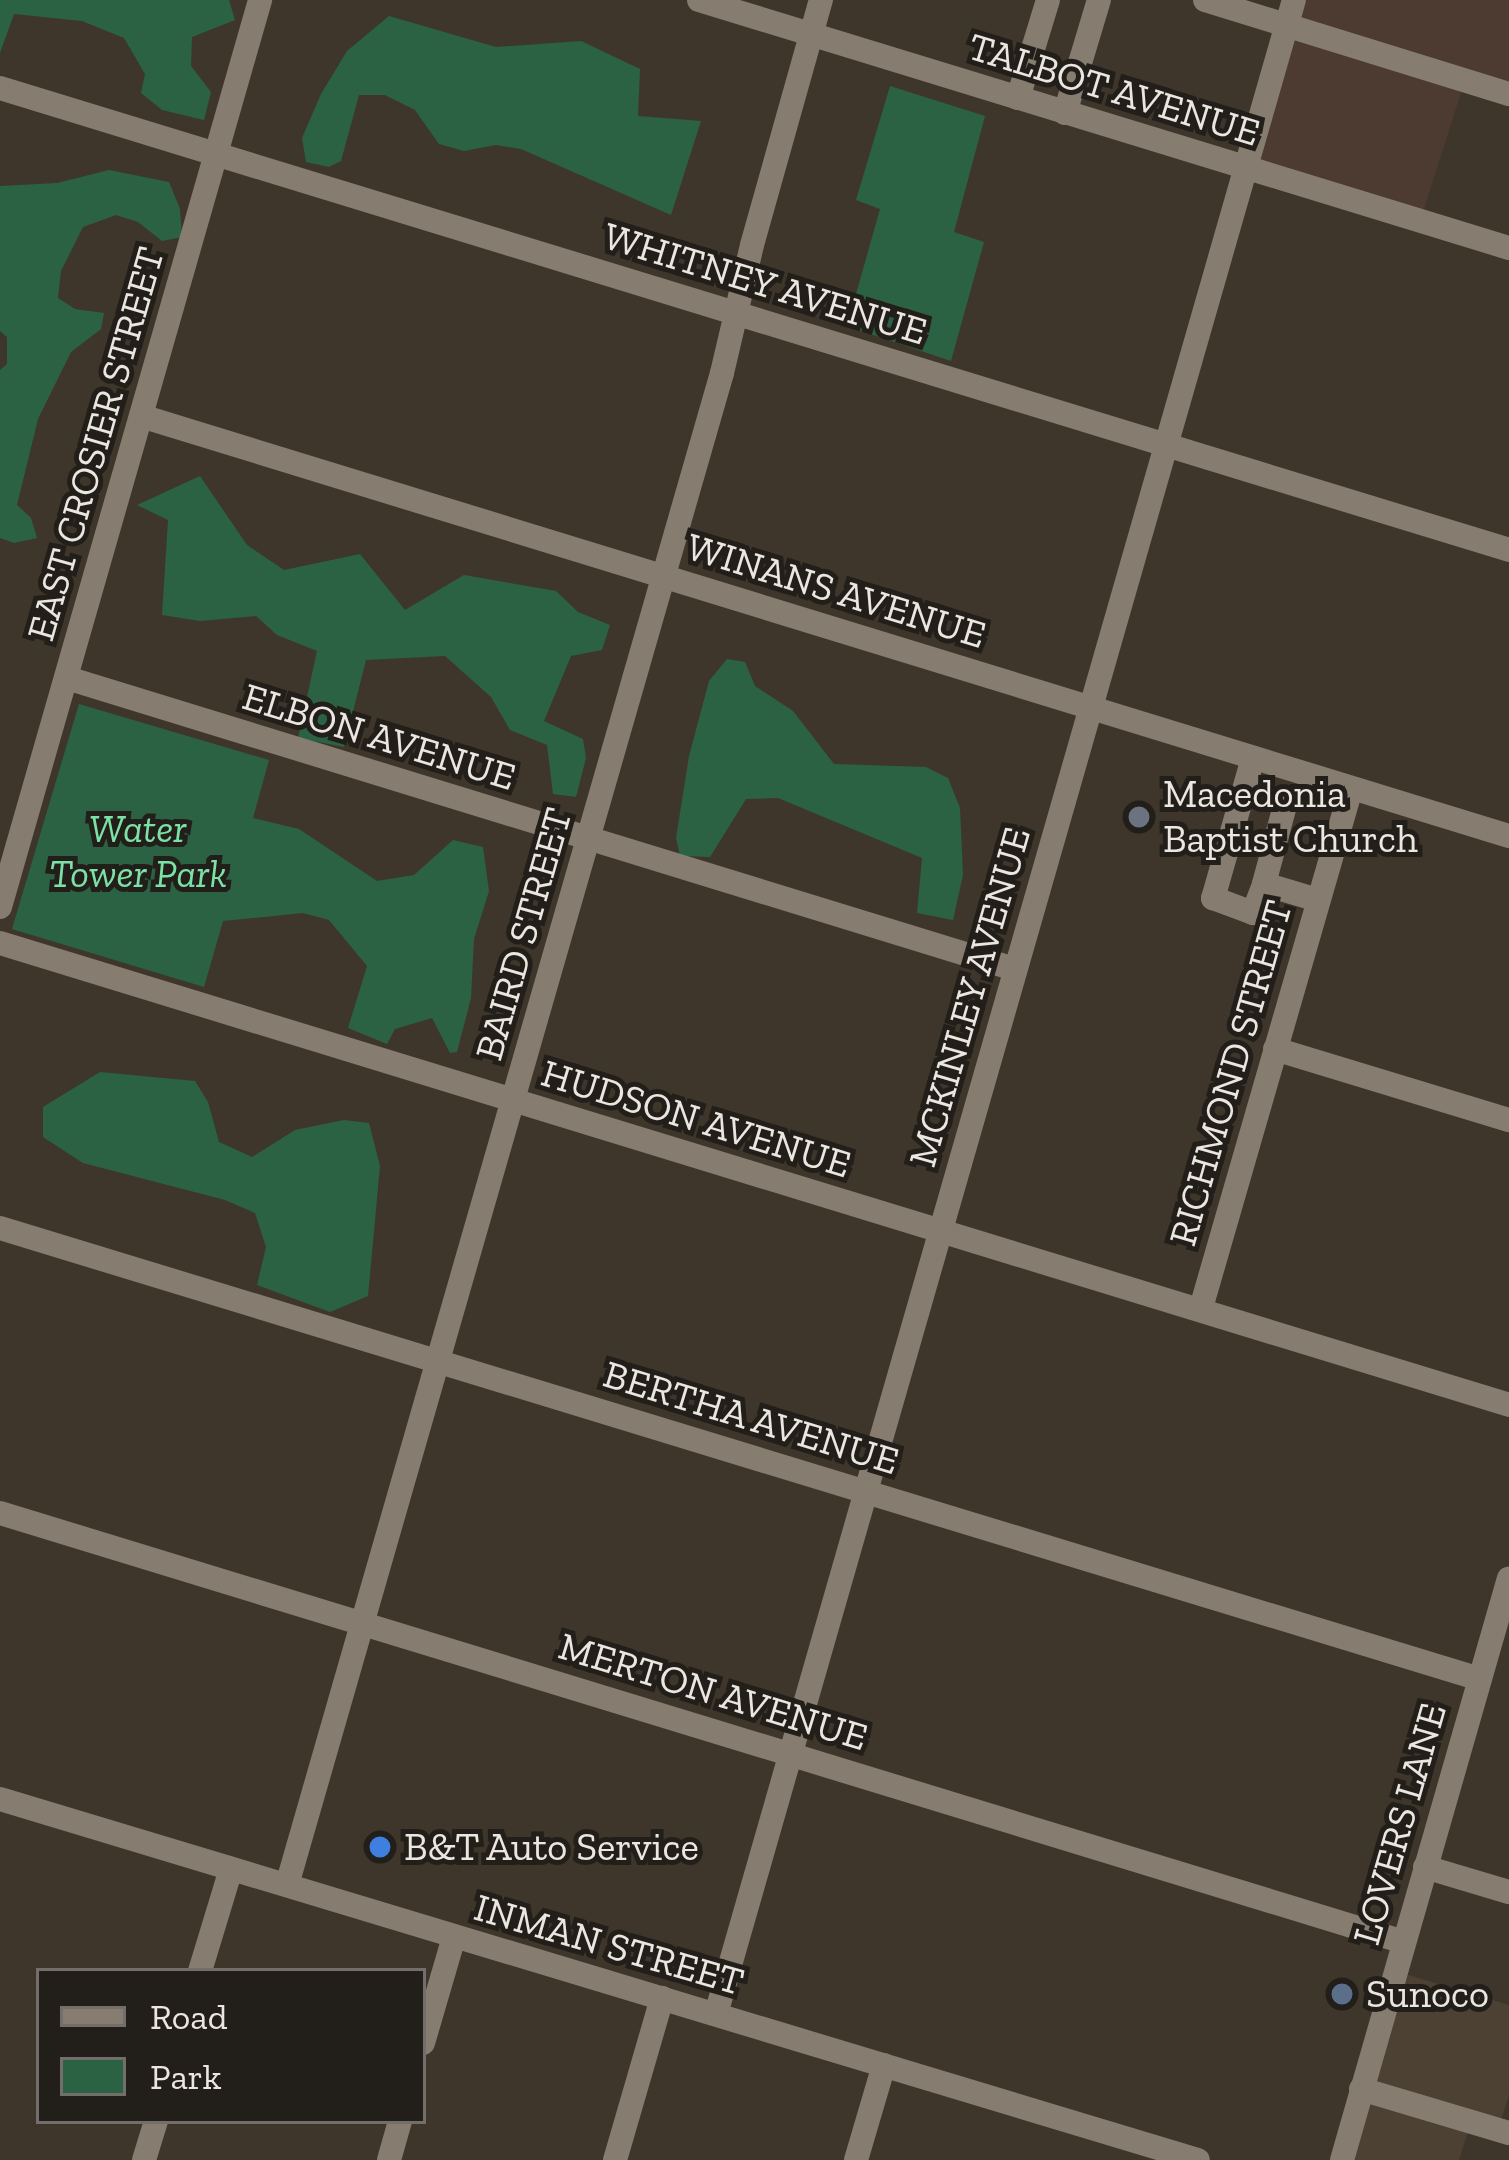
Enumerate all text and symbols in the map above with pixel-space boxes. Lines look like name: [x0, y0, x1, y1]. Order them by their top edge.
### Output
street label: TALBOT AVENUE: [962, 23, 1266, 157]
street label: WHITNEY AVENUE: [597, 212, 933, 356]
street label: EAST CROSIER STREET: [17, 242, 175, 646]
street label: WINANS AVENUE: [680, 523, 992, 659]
street label: ELBON AVENUE: [236, 673, 522, 801]
place label: Macedonia Baptist Church: [1163, 772, 1418, 863]
street label: BAIRD STREET: [466, 803, 582, 1065]
marker: Macedonia Baptist Church: [1126, 804, 1152, 830]
park label: Water Tower Park: [49, 807, 227, 898]
street label: MCKINLEY AVENUE: [899, 821, 1041, 1173]
street label: RICHMOND STREET: [1159, 895, 1303, 1251]
street label: HUDSON AVENUE: [535, 1050, 857, 1188]
street label: BERTHA AVENUE: [597, 1351, 905, 1485]
street label: MERTON AVENUE: [553, 1623, 873, 1761]
street label: LOVERS LANE: [1343, 1698, 1457, 1950]
place label: B&T Auto Service: [404, 1824, 701, 1870]
marker: B&T Auto Service: [367, 1834, 393, 1860]
street label: INMAN STREET: [469, 1884, 749, 2006]
legend: [36, 1968, 426, 2124]
place label: Sunoco: [1366, 1971, 1489, 2017]
marker: Sunoco: [1329, 1981, 1355, 2007]
text: Road: [150, 1995, 227, 2038]
text: Park: [150, 2055, 221, 2098]

